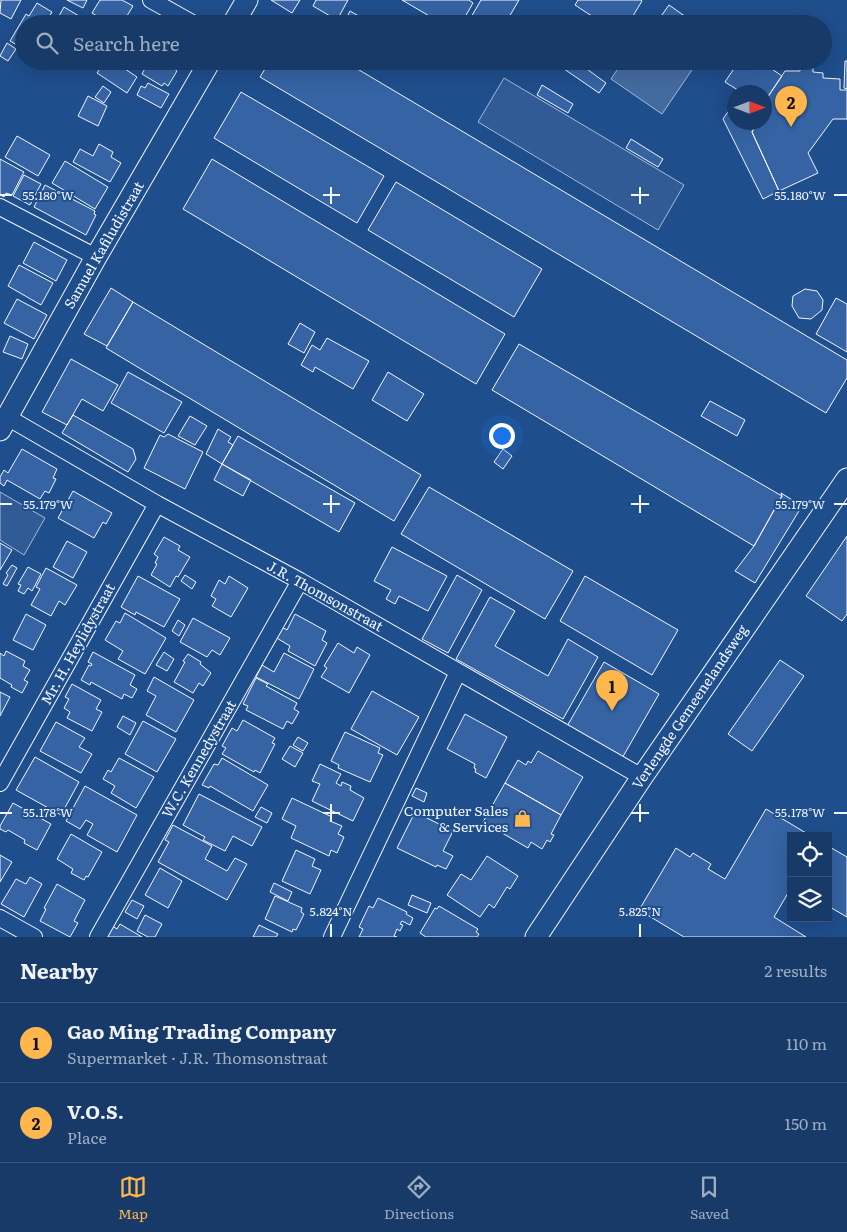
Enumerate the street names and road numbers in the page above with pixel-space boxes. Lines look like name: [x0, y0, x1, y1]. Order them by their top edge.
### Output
street label: Samuel Kafiludistraat: [58, 177, 148, 312]
street label: J.R. Thomsonstraat: [264, 555, 387, 636]
street label: Mr. H. Heylidystraat: [35, 579, 119, 708]
street label: Verlengde Gemeenelandsweg: [627, 620, 752, 793]
street label: W.C. Kennedystraat: [156, 696, 240, 821]

